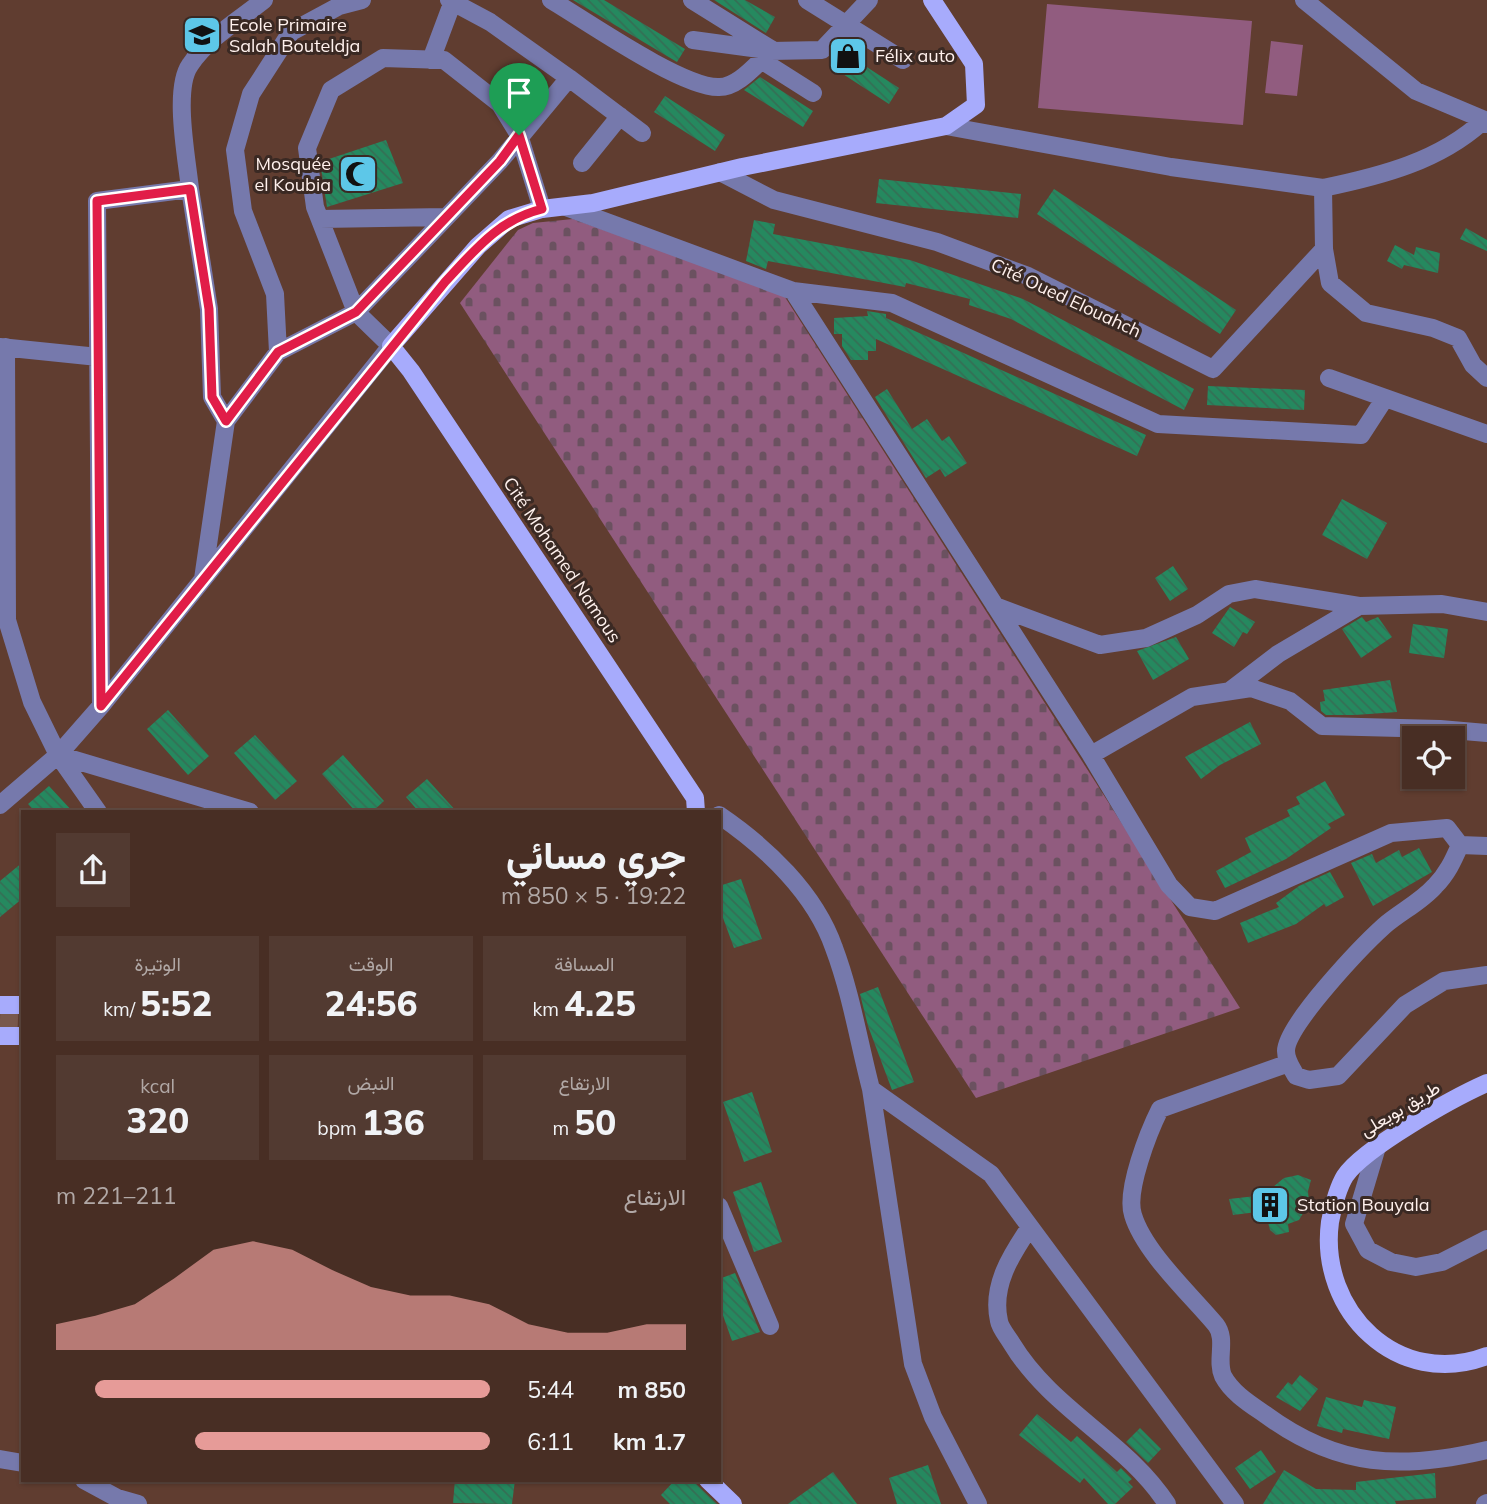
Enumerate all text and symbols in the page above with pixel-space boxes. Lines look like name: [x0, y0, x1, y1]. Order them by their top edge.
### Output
place label: Ecole Primaire Salah Bouteldja: [229, 13, 360, 57]
school or university icon: Ecole Primaire Salah Bouteldja: [181, 14, 223, 56]
shop icon: Félix auto: [827, 35, 869, 77]
place label: Félix auto: [875, 44, 955, 67]
pin: [489, 63, 549, 135]
icon: arrive: [500, 74, 538, 112]
place label: Mosquée el Koubia: [254, 152, 331, 196]
mosque icon: Mosquée el Koubia: [337, 153, 379, 195]
street label: Cité Oued Elouahch: [987, 253, 1145, 342]
street label: Cité Mohamed Namous: [498, 472, 627, 647]
map controls: [1402, 726, 1465, 789]
button: locate: [1402, 726, 1465, 789]
text: جري مسائي: [506, 831, 686, 879]
button: share: [56, 833, 130, 907]
text: 19:22 · 5 × 850 m: [501, 881, 686, 910]
text: الوتيرة: [134, 952, 181, 976]
text: الوقت: [349, 952, 393, 976]
text: المسافة: [554, 952, 615, 976]
text: 5:52: [140, 981, 212, 1025]
text: 24:56: [324, 981, 418, 1025]
text: 4.25: [564, 981, 636, 1025]
text: /km: [103, 997, 140, 1021]
text: km: [533, 997, 564, 1021]
text: النبض: [348, 1071, 395, 1095]
text: الارتفاع: [559, 1071, 610, 1095]
text: kcal: [140, 1074, 175, 1098]
street label: طريق بويعلى: [1355, 1076, 1444, 1141]
text: 320: [126, 1098, 189, 1142]
text: 136: [362, 1100, 425, 1144]
text: 50: [574, 1100, 616, 1144]
text: bpm: [317, 1116, 362, 1140]
text: m: [553, 1116, 574, 1140]
text: 211–221 m: [56, 1181, 177, 1210]
text: الارتفاع: [624, 1182, 686, 1211]
building icon: Station Bouyala: [1249, 1184, 1291, 1226]
place label: Station Bouyala: [1297, 1193, 1430, 1216]
text: 5:44: [527, 1375, 574, 1404]
text: 850 m: [618, 1375, 686, 1404]
text: 6:11: [527, 1427, 574, 1456]
text: 1.7 km: [613, 1427, 686, 1456]

